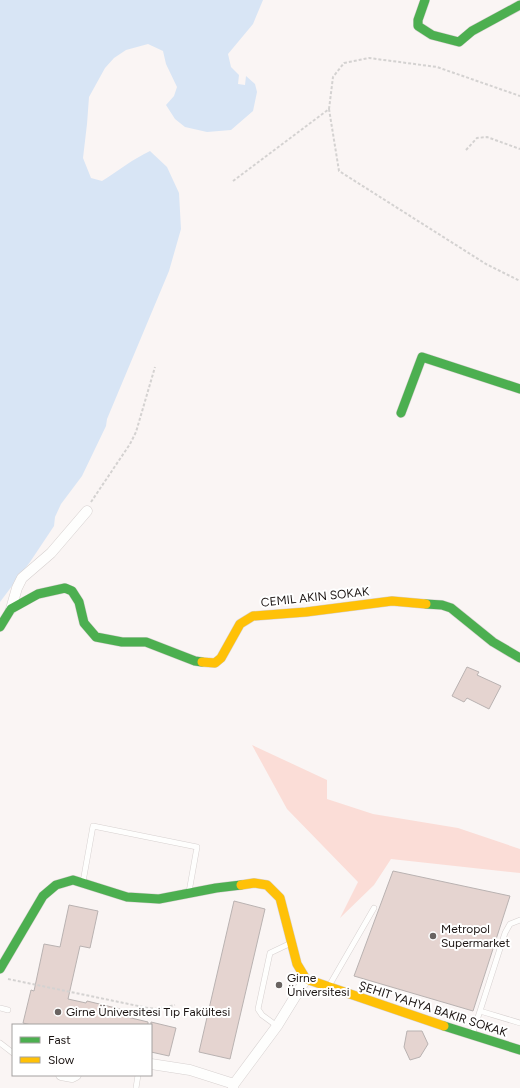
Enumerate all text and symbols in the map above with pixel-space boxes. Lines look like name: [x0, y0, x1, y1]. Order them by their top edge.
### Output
street label: CEMIL AKIN SOKAK: [260, 584, 370, 610]
place label: Metropol Supermarket: [441, 922, 510, 950]
marker: Metropol Supermarket: [428, 931, 438, 941]
place label: Girne Üniversitesi: [287, 971, 349, 999]
street label: ŞEHIT YAHYA BAKIR SOKAK: [357, 978, 510, 1040]
marker: Girne Üniversitesi: [274, 980, 284, 990]
place label: Girne Üniversitesi Tıp Fakültesi: [66, 1005, 230, 1019]
marker: Girne Üniversitesi Tıp Fakültesi: [53, 1007, 63, 1017]
legend: [12, 1024, 152, 1076]
text: Fast: [48, 1033, 71, 1047]
text: Slow: [48, 1053, 75, 1067]

